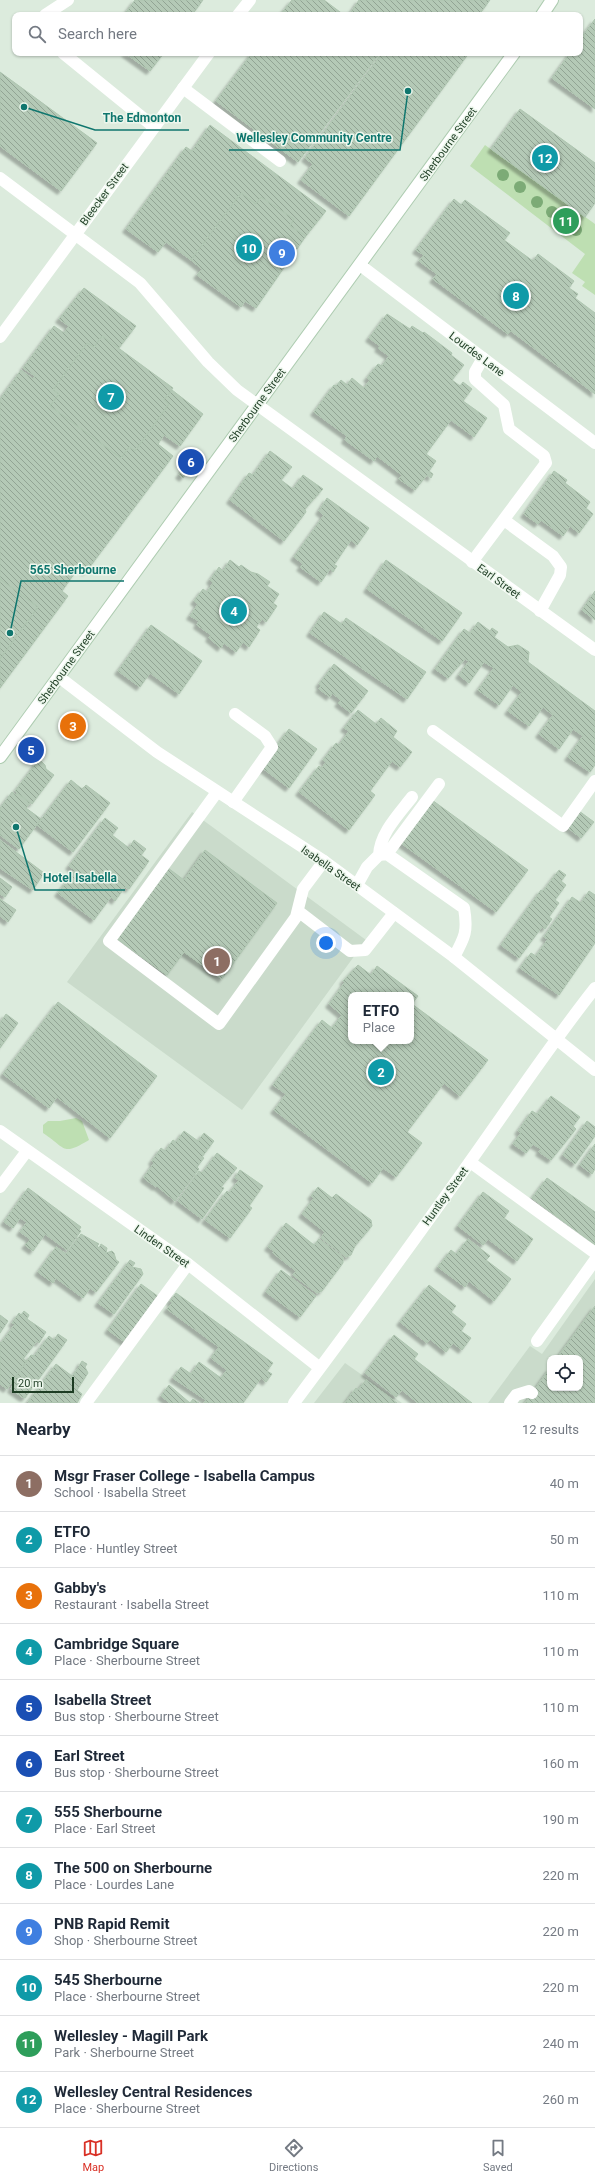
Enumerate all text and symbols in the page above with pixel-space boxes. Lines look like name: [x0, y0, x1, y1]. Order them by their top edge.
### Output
search box: [12, 12, 583, 56]
icon: search: [26, 23, 48, 45]
text: Search here: [58, 25, 137, 43]
street label: Sherbourne Street: [417, 105, 480, 184]
callout: The Edmonton: [95, 106, 189, 130]
text: The Edmonton: [103, 111, 181, 125]
callout: Wellesley Community Centre: [229, 126, 400, 150]
text: Wellesley Community Centre: [236, 131, 392, 145]
pin: 12: [532, 143, 558, 173]
street label: Bleecker Street: [77, 160, 132, 228]
pin: 11: [553, 206, 579, 236]
pin: 10: [236, 233, 262, 263]
pin: 9: [269, 238, 295, 268]
pin: 8: [503, 281, 529, 311]
street label: Lourdes Lane: [446, 329, 507, 380]
street label: Sherbourne Street: [226, 366, 289, 445]
pin: 7: [98, 382, 124, 412]
pin: 6: [178, 447, 204, 477]
callout: 565 Sherbourne: [21, 557, 124, 581]
street label: Earl Street: [475, 561, 523, 602]
text: 565 Sherbourne: [30, 563, 117, 577]
pin: 4: [221, 596, 247, 626]
street label: Sherbourne Street: [35, 628, 98, 707]
pin: 3: [60, 711, 86, 741]
pin: 5: [18, 735, 44, 765]
street label: Isabella Street: [298, 843, 363, 894]
callout: Hotel Isabella: [35, 866, 125, 890]
text: Hotel Isabella: [43, 871, 118, 885]
your location: [316, 933, 336, 953]
pin: 1: [204, 946, 230, 976]
popup: [348, 992, 414, 1044]
text: ETFO: [363, 1002, 399, 1020]
text: Place: [363, 1020, 395, 1035]
pin: 2: [368, 1057, 394, 1087]
street label: Huntley Street: [420, 1164, 471, 1228]
street label: Linden Street: [132, 1223, 192, 1270]
map controls: [547, 1355, 583, 1391]
button: locate: [547, 1355, 583, 1391]
scale bar: [12, 1375, 74, 1394]
text: 20 m: [18, 1377, 43, 1390]
text: Nearby: [16, 1419, 71, 1439]
text: 12 results: [522, 1422, 579, 1437]
text: Msgr Fraser College - Isabella Campus: [54, 1467, 315, 1485]
text: 1: [25, 1476, 33, 1491]
text: 40 m: [550, 1476, 579, 1491]
text: School · Isabella Street: [54, 1485, 186, 1500]
text: ETFO: [54, 1523, 90, 1541]
text: 2: [25, 1532, 33, 1547]
text: 50 m: [550, 1532, 579, 1547]
text: Place · Huntley Street: [54, 1541, 178, 1556]
text: Gabby's: [54, 1579, 106, 1597]
text: 3: [25, 1588, 33, 1603]
text: 110 m: [542, 1588, 579, 1603]
text: Restaurant · Isabella Street: [54, 1597, 209, 1612]
text: Cambridge Square: [54, 1635, 179, 1653]
text: 4: [25, 1644, 33, 1659]
text: 110 m: [542, 1644, 579, 1659]
text: Place · Sherbourne Street: [54, 1653, 200, 1668]
text: Isabella Street: [54, 1691, 151, 1709]
text: 5: [25, 1700, 33, 1715]
text: 110 m: [542, 1700, 579, 1715]
text: Bus stop · Sherbourne Street: [54, 1709, 219, 1724]
text: Earl Street: [54, 1747, 125, 1765]
text: 6: [25, 1756, 33, 1771]
text: 160 m: [542, 1756, 579, 1771]
text: Bus stop · Sherbourne Street: [54, 1765, 219, 1780]
text: 555 Sherbourne: [54, 1803, 162, 1821]
text: 7: [25, 1812, 33, 1827]
text: 190 m: [542, 1812, 579, 1827]
text: Place · Earl Street: [54, 1821, 156, 1836]
text: The 500 on Sherbourne: [54, 1859, 212, 1877]
text: 8: [25, 1868, 33, 1883]
text: 220 m: [542, 1868, 579, 1883]
text: Place · Lourdes Lane: [54, 1877, 174, 1892]
text: PNB Rapid Remit: [54, 1915, 170, 1933]
text: 9: [25, 1924, 33, 1939]
text: 220 m: [542, 1924, 579, 1939]
text: Shop · Sherbourne Street: [54, 1933, 198, 1948]
text: 545 Sherbourne: [54, 1971, 162, 1989]
text: 10: [22, 1980, 36, 1995]
text: 220 m: [542, 1980, 579, 1995]
text: Place · Sherbourne Street: [54, 1989, 200, 2004]
text: Wellesley - Magill Park: [54, 2027, 208, 2045]
text: 11: [22, 2036, 36, 2051]
text: 240 m: [542, 2036, 579, 2051]
text: Park · Sherbourne Street: [54, 2045, 194, 2060]
text: Wellesley Central Residences: [54, 2083, 252, 2101]
text: 12: [22, 2092, 36, 2107]
text: 260 m: [542, 2092, 579, 2107]
text: Place · Sherbourne Street: [54, 2101, 200, 2116]
tab: Map: [82, 2137, 104, 2174]
tab: Directions: [269, 2137, 318, 2174]
tab: Saved: [483, 2137, 513, 2174]

